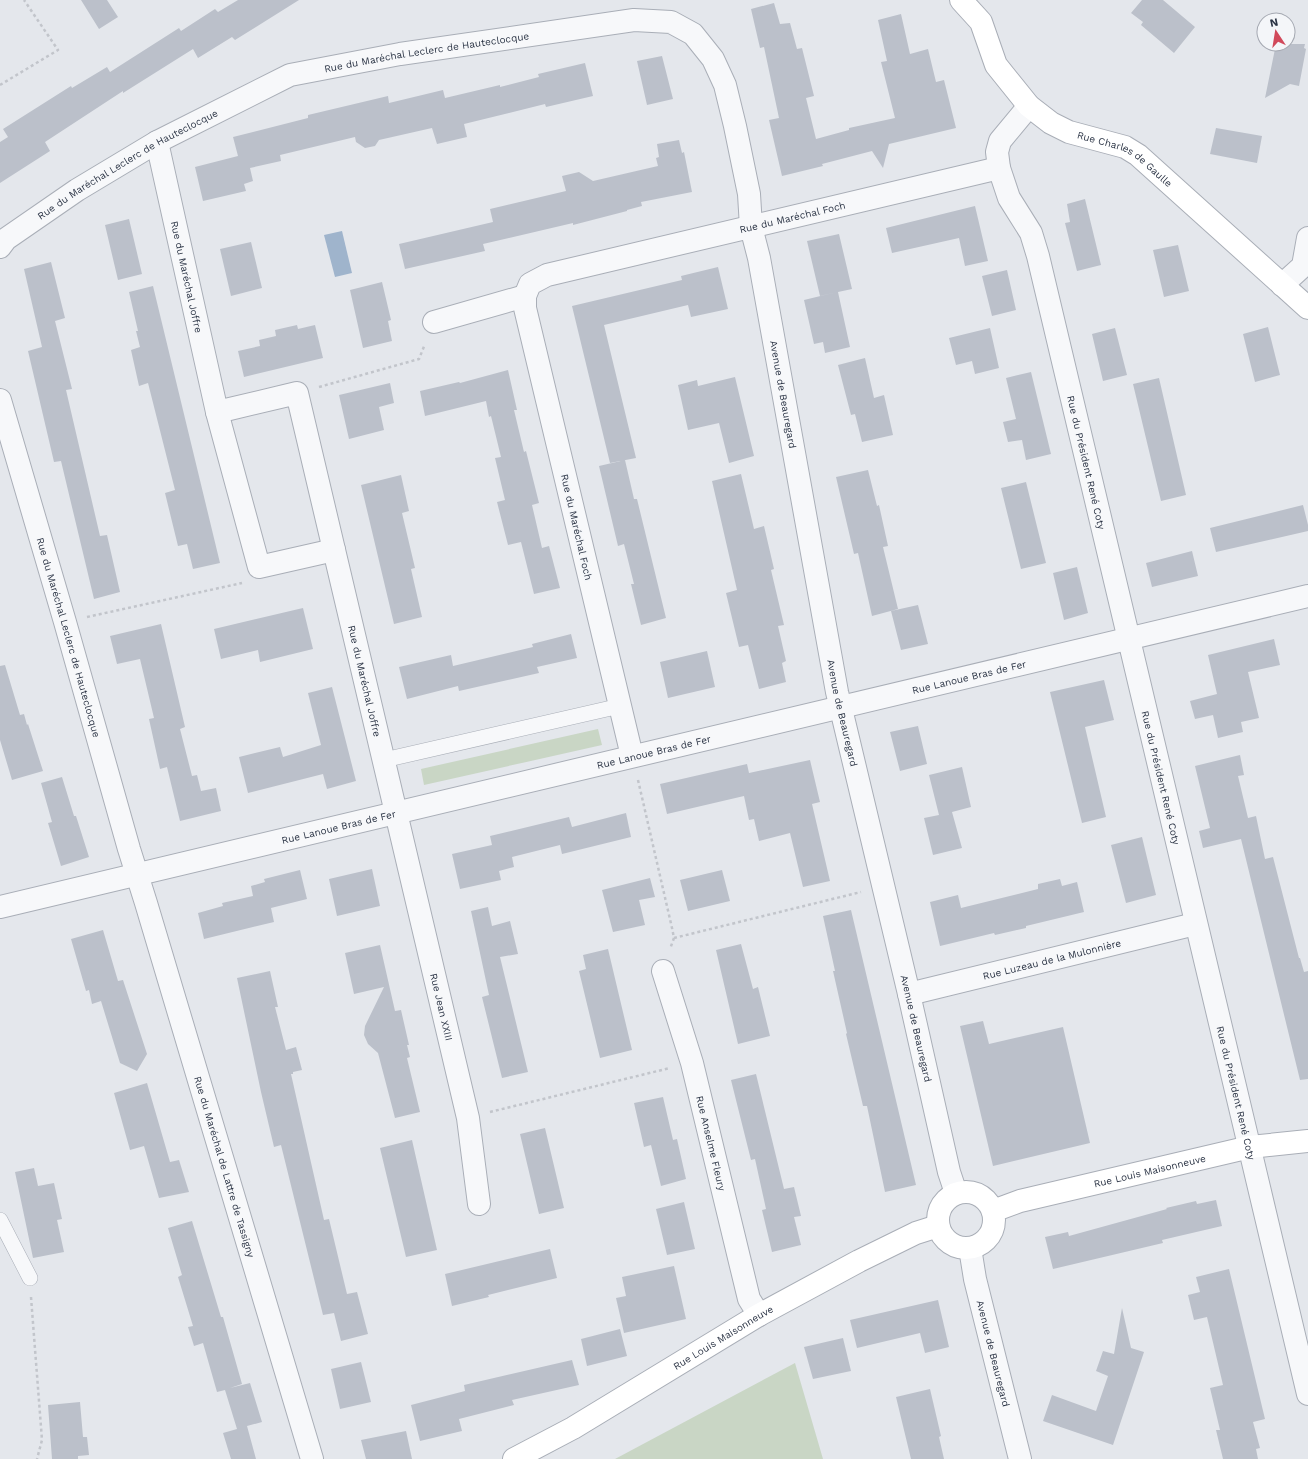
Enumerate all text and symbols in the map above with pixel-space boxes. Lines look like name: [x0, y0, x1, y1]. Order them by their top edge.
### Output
north arrow: [1256, 12, 1296, 52]
text: N: [1269, 16, 1279, 30]
street label: Rue du Maréchal Leclerc de Hauteclocque: [323, 30, 530, 74]
street label: Rue du Maréchal Leclerc de Hauteclocque: [35, 107, 220, 222]
street label: Rue Charles de Gaulle: [1076, 129, 1174, 189]
street label: Rue du Maréchal Foch: [738, 200, 847, 235]
street label: Rue du Maréchal Joffre: [169, 220, 204, 334]
street label: Avenue de Beauregard: [768, 340, 798, 449]
street label: Rue du Président René Coty: [1065, 395, 1107, 531]
street label: Rue du Maréchal Foch: [559, 473, 594, 581]
street label: Rue du Maréchal Leclerc de Hauteclocque: [35, 536, 102, 739]
street label: Rue du Maréchal Joffre: [346, 624, 383, 738]
street label: Rue Lanoue Bras de Fer: [911, 658, 1027, 696]
street label: Avenue de Beauregard: [825, 659, 860, 768]
street label: Rue du Président René Coty: [1140, 710, 1182, 847]
street label: Rue Lanoue Bras de Fer: [596, 733, 712, 771]
street label: Rue Lanoue Bras de Fer: [281, 808, 397, 846]
street label: Rue Luzeau de la Mulonnière: [982, 937, 1122, 982]
street label: Rue Jean XXIII: [428, 972, 455, 1042]
street label: Avenue de Beauregard: [899, 974, 934, 1083]
street label: Rue du Président René Coty: [1215, 1025, 1257, 1162]
street label: Rue du Maréchal de Lattre de Tassigny: [192, 1075, 257, 1260]
street label: Rue Anselme Fleury: [694, 1095, 728, 1193]
street label: Rue Louis Maisonneuve: [1093, 1153, 1207, 1190]
street label: Avenue de Beauregard: [974, 1299, 1012, 1408]
street label: Rue Louis Maisonneuve: [671, 1303, 775, 1372]

